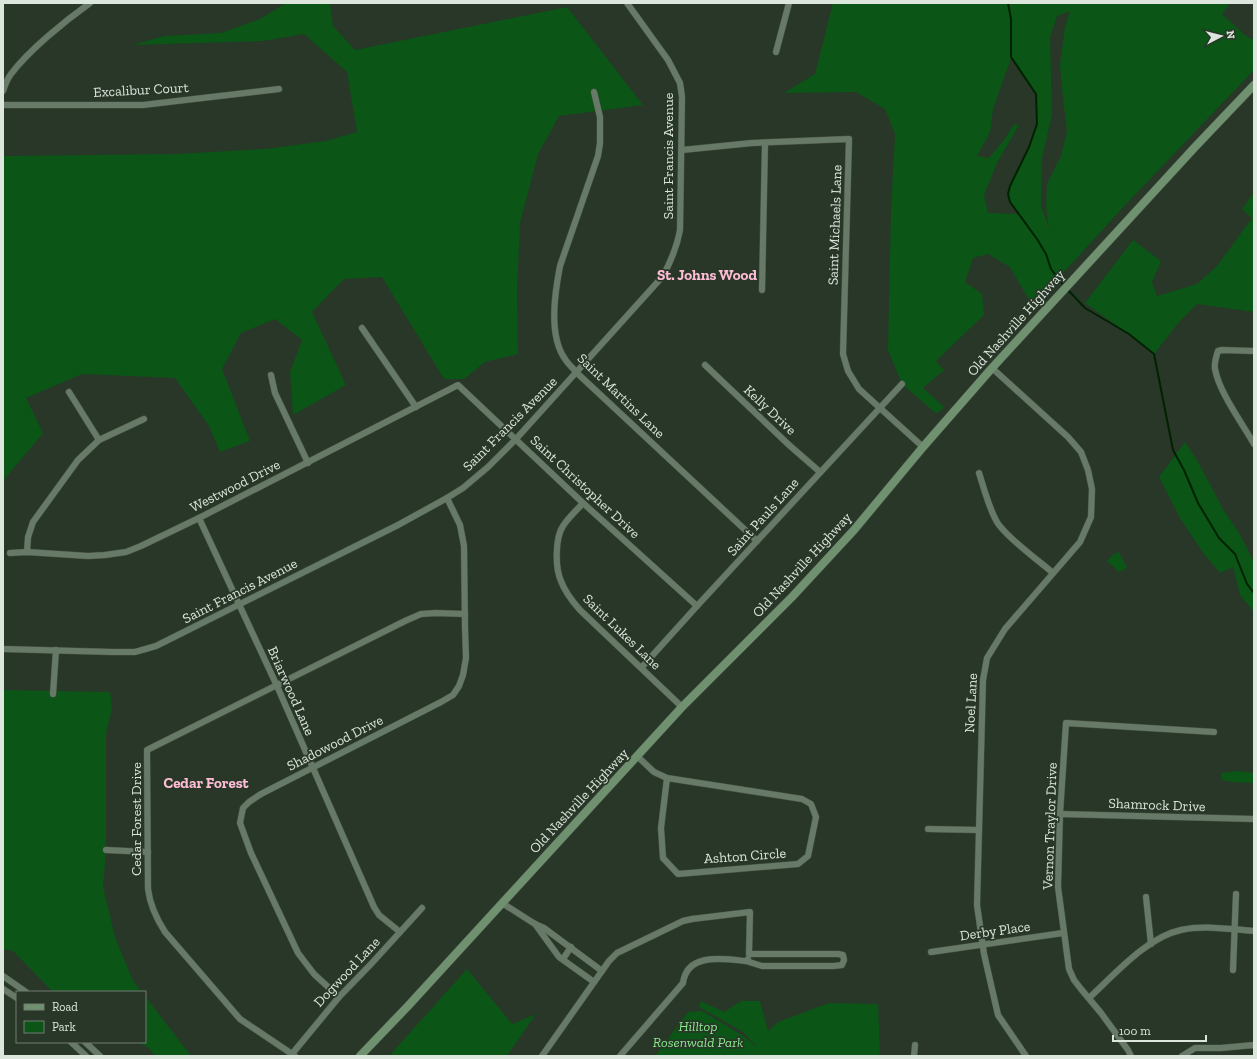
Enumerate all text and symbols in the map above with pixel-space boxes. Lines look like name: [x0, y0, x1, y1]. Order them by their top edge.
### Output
north arrow: [1201, 16, 1241, 56]
text: N: [1223, 30, 1237, 40]
street label: Excalibur Court: [93, 79, 190, 101]
street label: Saint Francis Avenue: [660, 92, 677, 219]
street label: Saint Michaels Lane: [824, 164, 846, 286]
district label: St. Johns Wood: [657, 266, 757, 284]
street label: Old Nashville Highway: [964, 266, 1069, 380]
street label: Saint Martins Lane: [574, 350, 669, 442]
street label: Saint Francis Avenue: [459, 373, 561, 475]
street label: Kelly Drive: [740, 381, 800, 439]
street label: Saint Christopher Drive: [527, 432, 644, 542]
street label: Westwood Drive: [187, 456, 283, 516]
street label: Saint Pauls Lane: [724, 474, 803, 560]
street label: Old Nashville Highway: [749, 508, 856, 621]
street label: Saint Francis Avenue: [180, 554, 301, 627]
street label: Saint Lukes Lane: [579, 591, 665, 674]
street label: Briarwood Lane: [264, 644, 318, 739]
street label: Noel Lane: [961, 672, 981, 733]
street label: Shadowood Drive: [284, 711, 386, 775]
street label: Old Nashville Highway: [526, 744, 633, 857]
street label: Cedar Forest Drive: [128, 762, 145, 876]
street label: Vernon Traylor Drive: [1039, 762, 1061, 891]
district label: Cedar Forest: [163, 774, 250, 792]
street label: Shamrock Drive: [1108, 795, 1206, 815]
street label: Ashton Circle: [703, 845, 787, 867]
street label: Derby Place: [959, 918, 1032, 944]
street label: Dogwood Lane: [310, 933, 384, 1011]
legend: [16, 991, 146, 1043]
text: Road: [52, 1000, 78, 1014]
scale bar: [1113, 1017, 1206, 1043]
park label: Hilltop Rosenwald Park: [653, 1018, 743, 1051]
text: Park: [52, 1020, 77, 1034]
text: 100 m: [1119, 1024, 1151, 1038]

